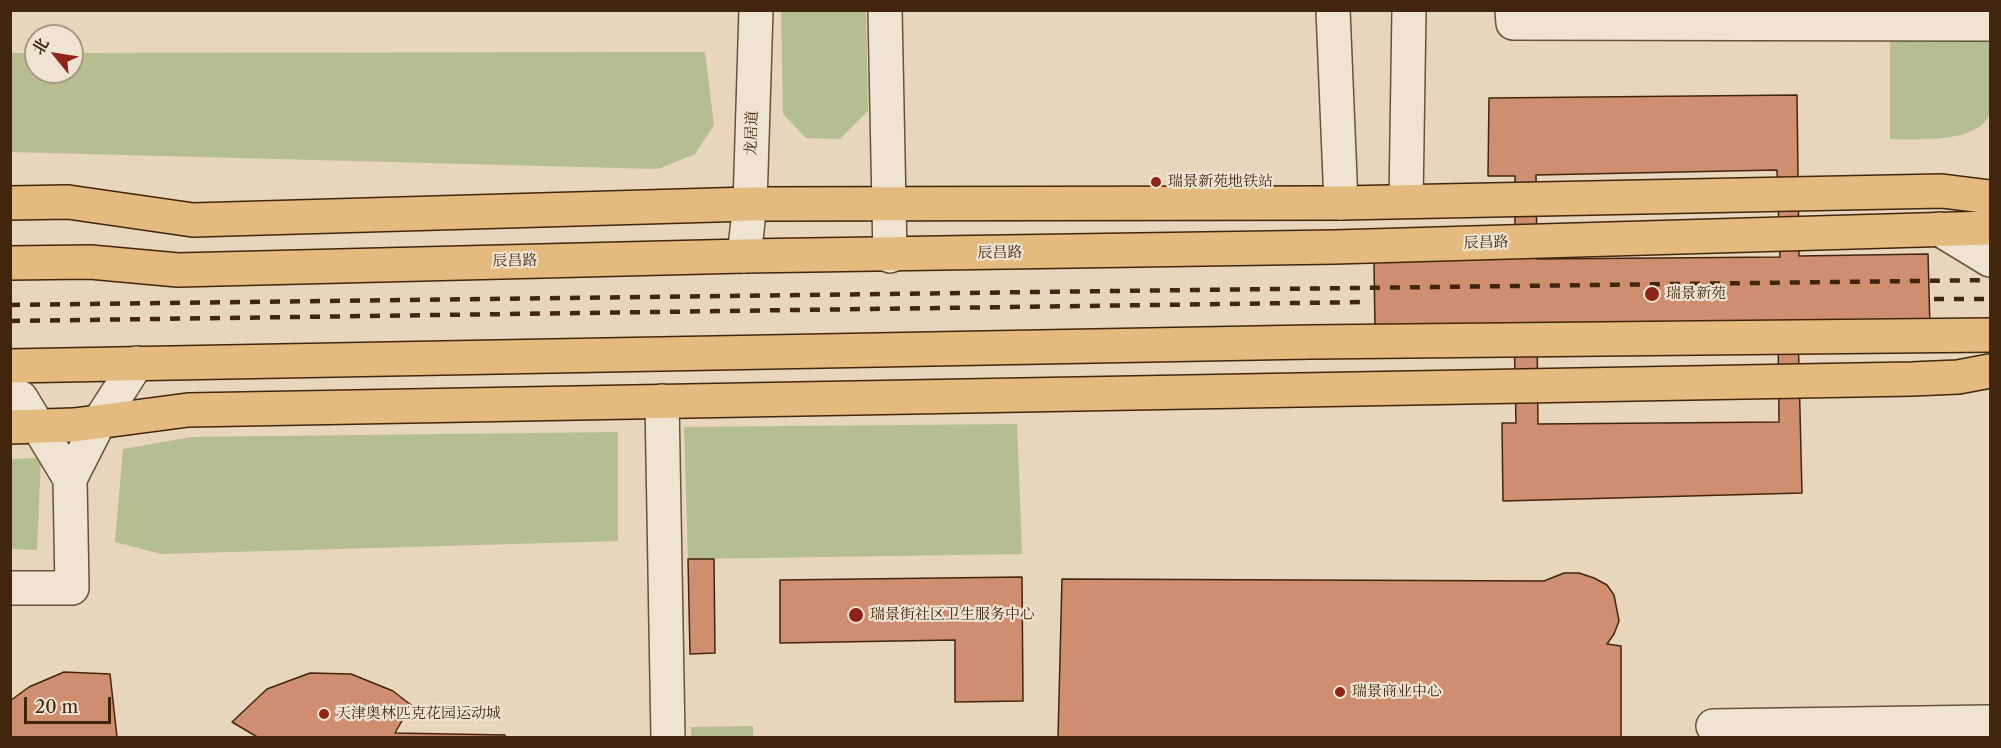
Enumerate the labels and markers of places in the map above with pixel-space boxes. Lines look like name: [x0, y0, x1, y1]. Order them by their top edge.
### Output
place label: 瑞景新苑地铁站: [1168, 173, 1273, 191]
marker: 瑞景新苑地铁站: [1149, 175, 1163, 189]
marker: 瑞景新苑: [1643, 285, 1661, 303]
place label: 瑞景新苑: [1666, 285, 1726, 303]
marker: 瑞景街社区卫生服务中心: [847, 606, 865, 624]
place label: 瑞景街社区卫生服务中心: [870, 606, 1035, 624]
place label: 瑞景商业中心: [1352, 683, 1442, 701]
marker: 瑞景商业中心: [1333, 685, 1347, 699]
place label: 天津奥林匹克花园运动城: [336, 705, 501, 723]
marker: 天津奥林匹克花园运动城: [317, 707, 331, 721]

